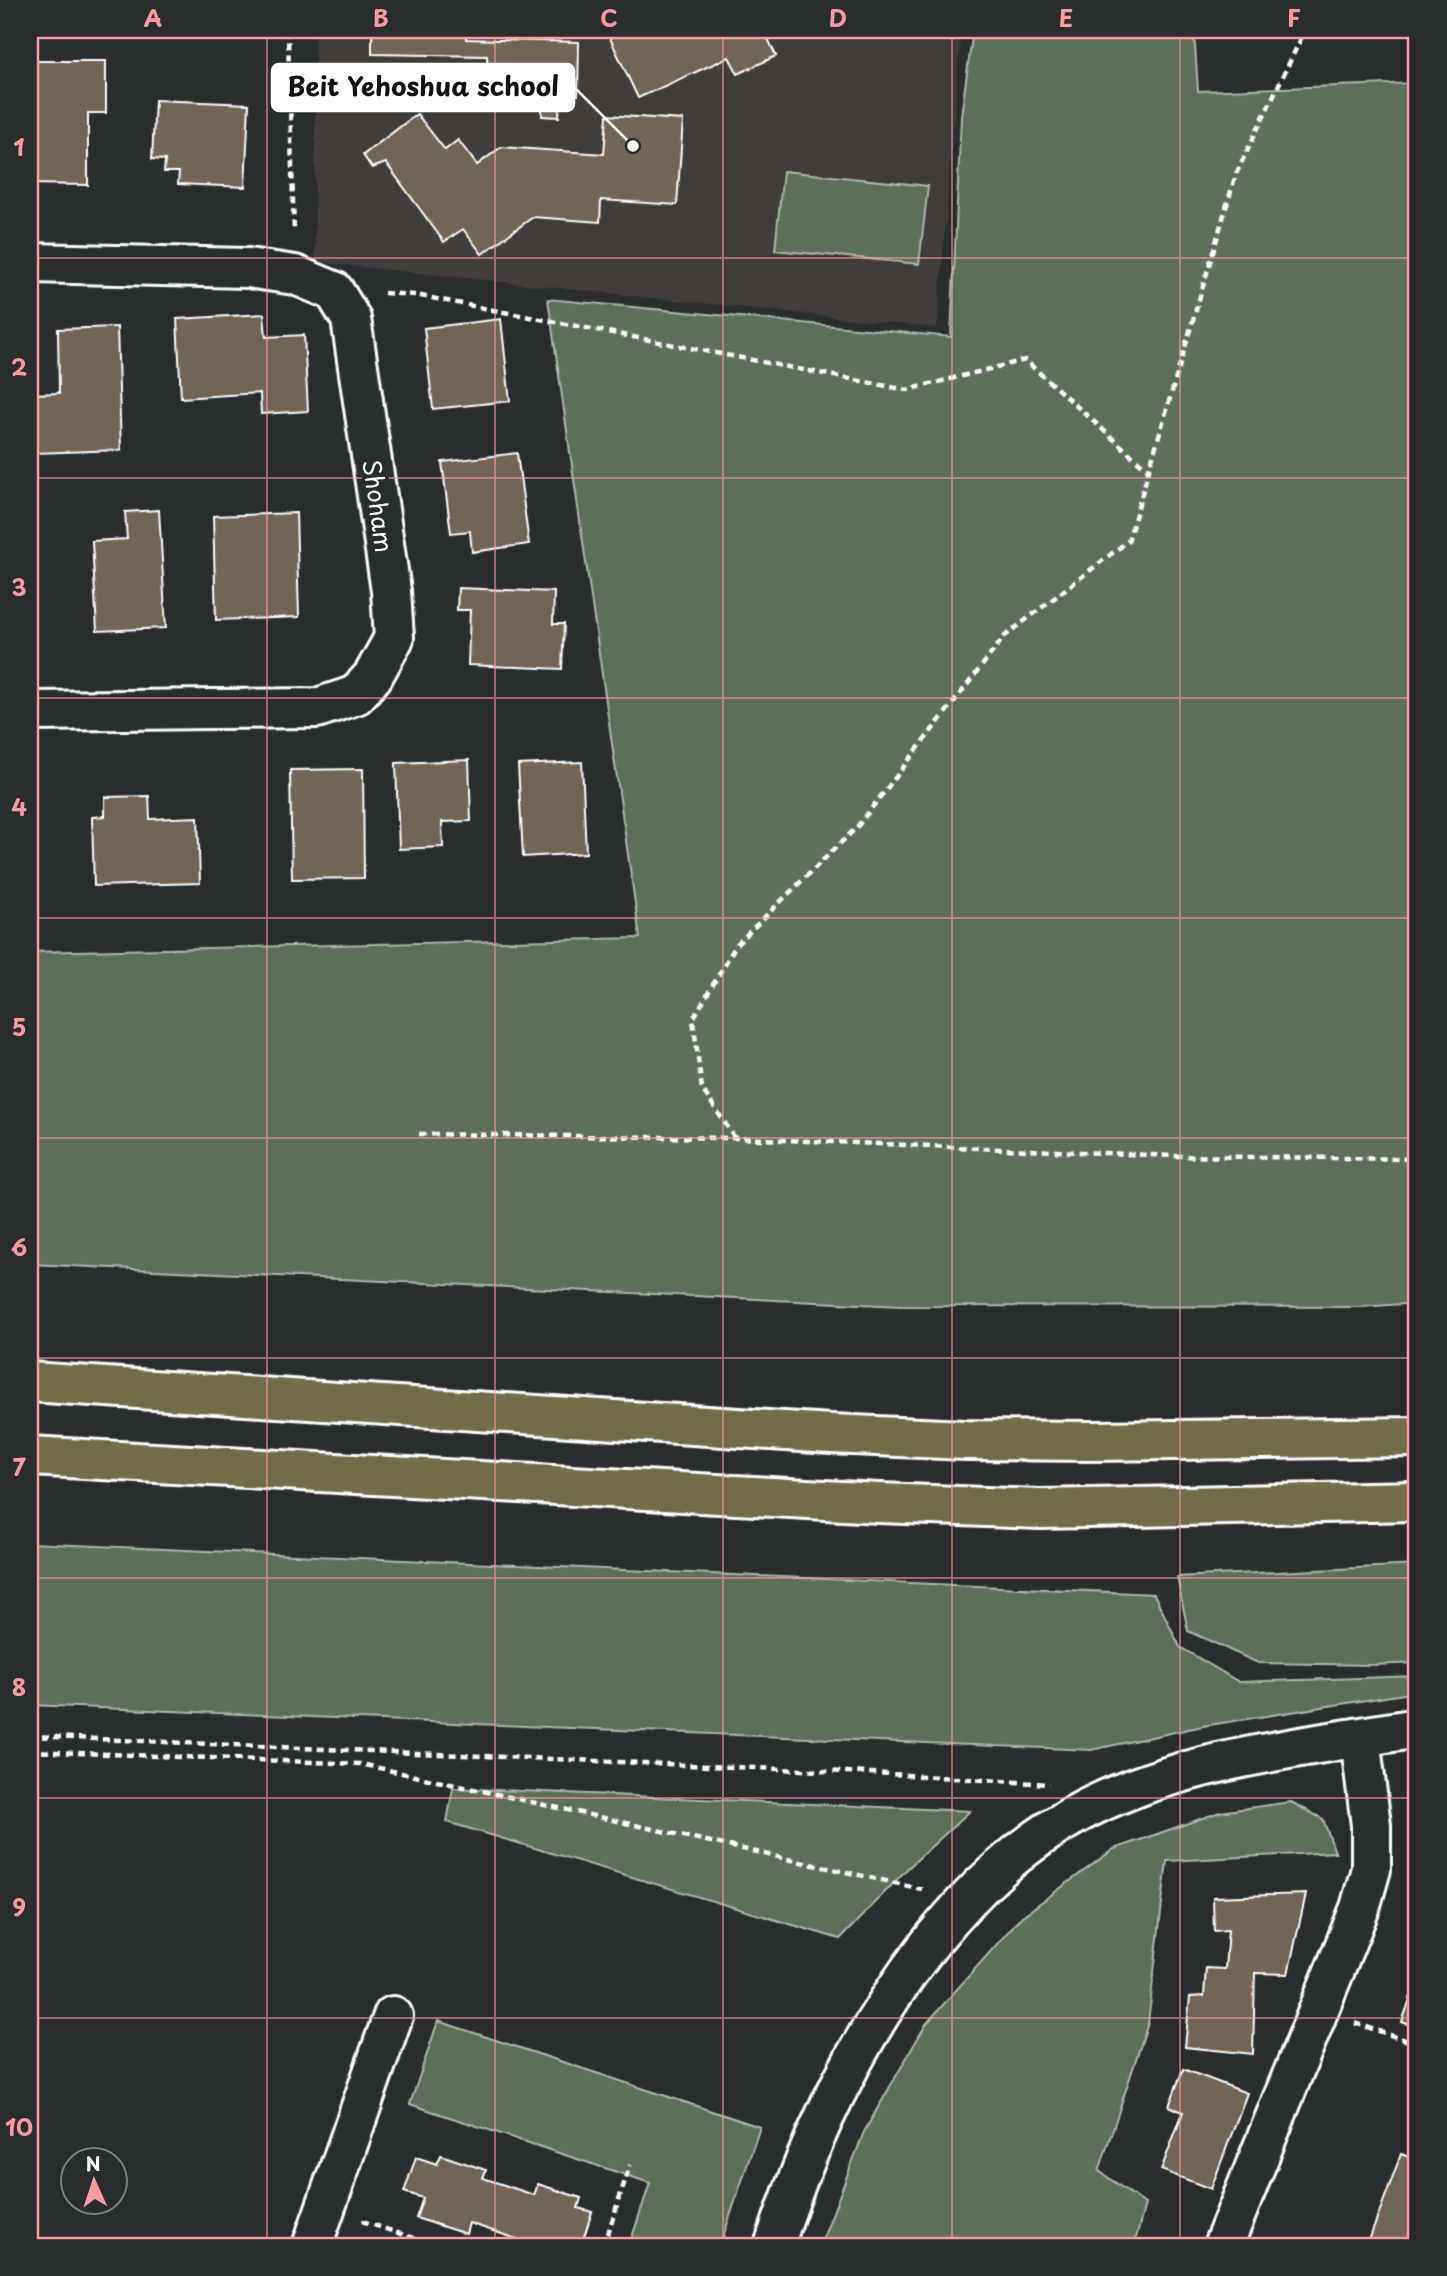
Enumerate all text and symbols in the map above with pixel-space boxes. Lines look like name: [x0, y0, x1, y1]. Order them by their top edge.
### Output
text: A: [144, 0, 162, 35]
text: B: [373, 0, 389, 35]
text: C: [600, 0, 618, 35]
text: D: [829, 0, 847, 35]
text: E: [1059, 0, 1073, 35]
text: F: [1287, 0, 1301, 35]
callout: Beit Yehoshua school: [272, 64, 574, 111]
text: Beit Yehoshua school: [287, 66, 559, 105]
text: 1: [14, 129, 25, 164]
text: 2: [11, 349, 27, 384]
street label: Shoham: [355, 457, 403, 555]
text: 3: [11, 569, 27, 604]
text: 4: [11, 789, 27, 824]
text: 5: [12, 1009, 26, 1044]
text: 6: [11, 1229, 27, 1264]
text: 7: [12, 1449, 26, 1484]
text: 8: [12, 1669, 26, 1704]
text: 9: [12, 1889, 26, 1924]
text: 10: [5, 2109, 33, 2144]
north arrow: [60, 2146, 130, 2216]
text: N: [85, 2149, 101, 2177]

